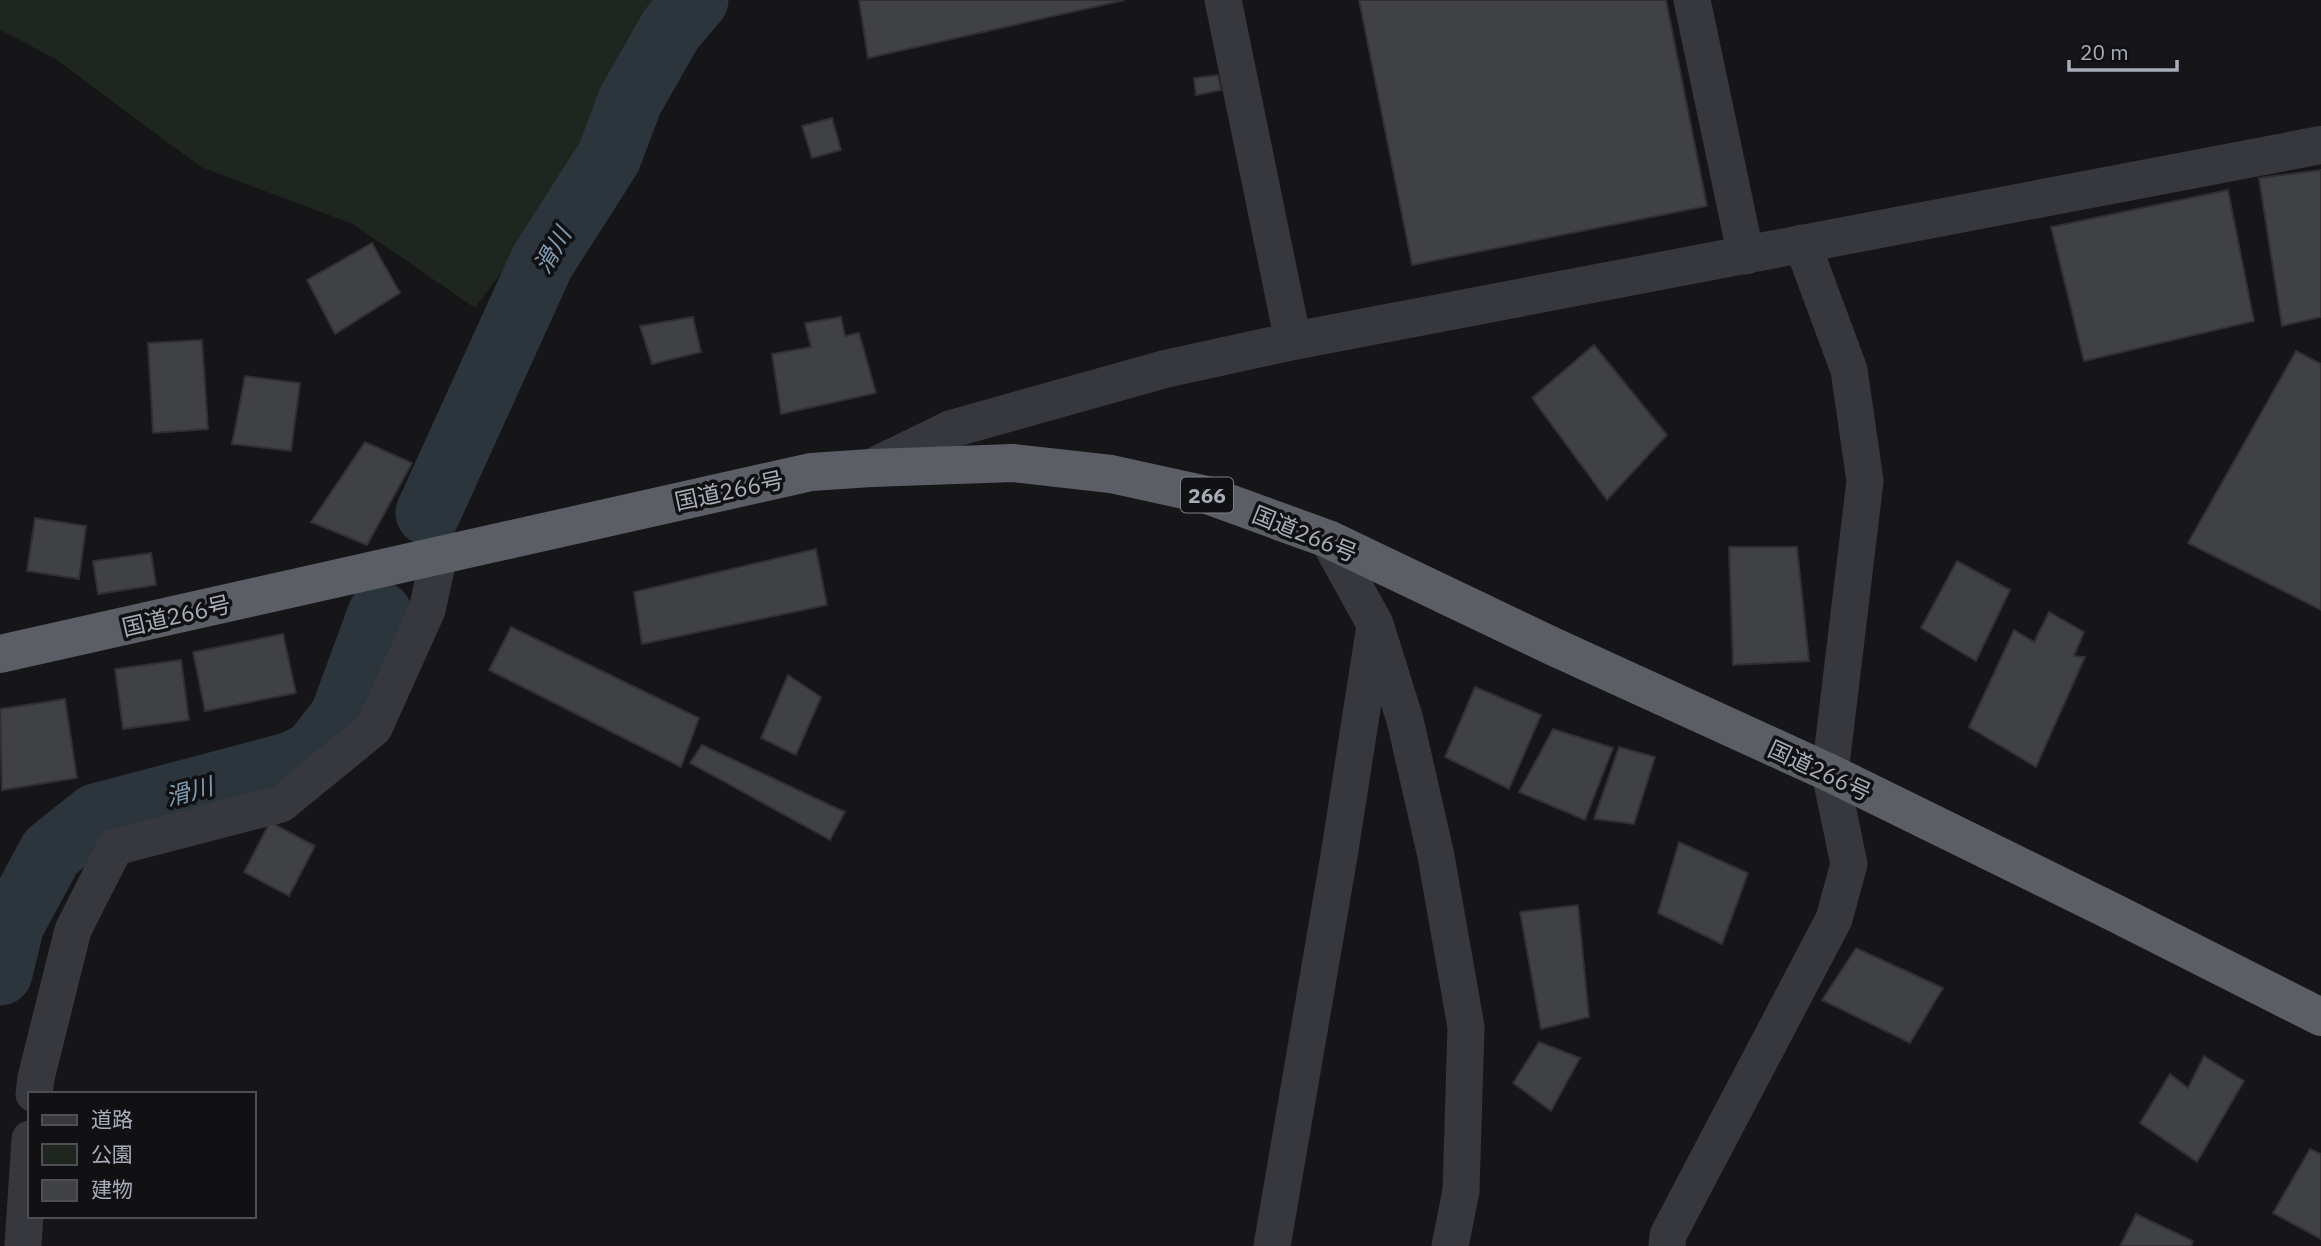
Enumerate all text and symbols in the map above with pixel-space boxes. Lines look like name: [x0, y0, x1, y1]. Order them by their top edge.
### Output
scale bar: [2069, 28, 2178, 72]
text: 20 m: [2080, 38, 2129, 66]
water label: 滑川: [526, 219, 579, 279]
street label: 国道266号: [672, 464, 786, 516]
road number: 266: [1181, 477, 1233, 512]
street label: 国道266号: [1248, 498, 1362, 568]
street label: 国道266号: [119, 588, 233, 642]
street label: 国道266号: [1764, 733, 1876, 807]
water label: 滑川: [162, 769, 219, 813]
legend: [28, 1092, 256, 1218]
text: 道路: [91, 1105, 133, 1133]
text: 公園: [91, 1140, 133, 1168]
text: 建物: [91, 1175, 133, 1203]

